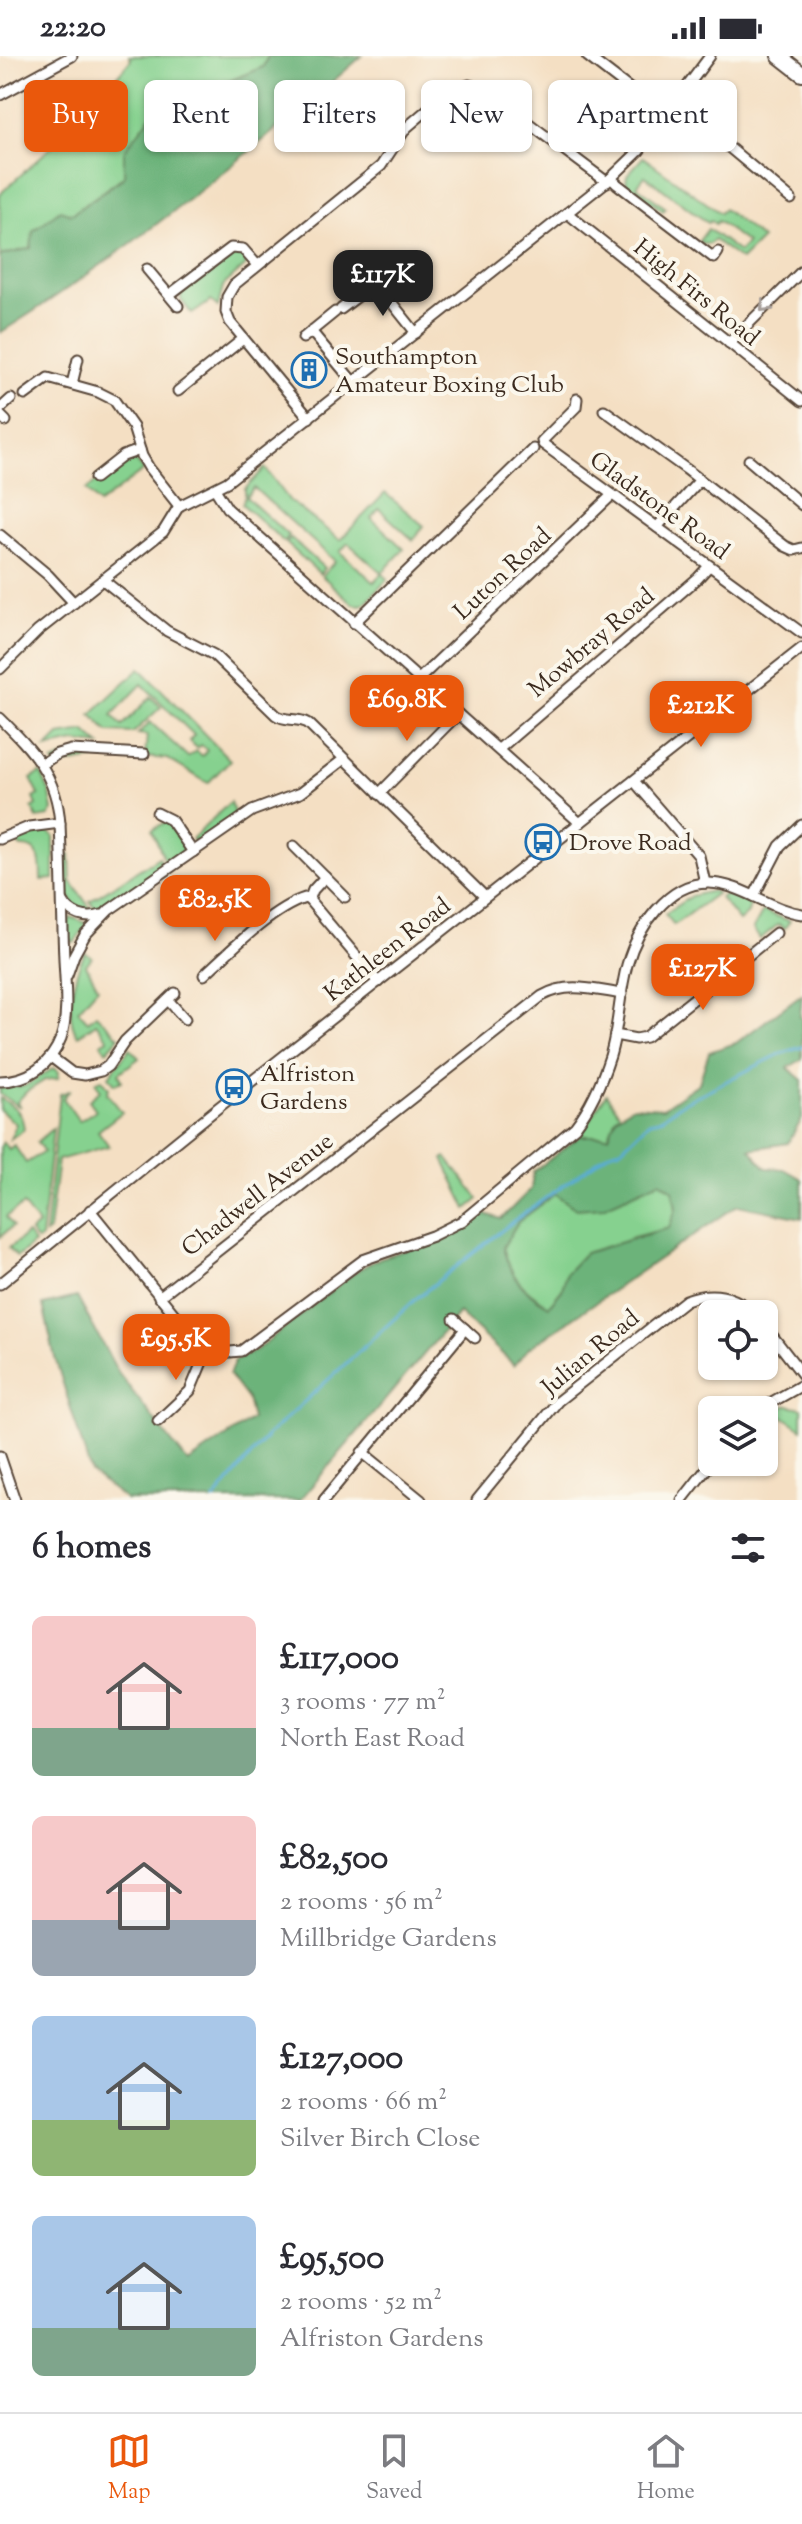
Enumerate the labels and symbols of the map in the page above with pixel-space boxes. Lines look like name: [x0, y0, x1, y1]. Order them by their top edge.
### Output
street label: High Firs Road: [625, 232, 767, 355]
pin: £117K: [327, 250, 439, 318]
one-way arrow: [760, 298, 775, 312]
place label: Southampton Amateur Boxing Club: [335, 341, 564, 403]
building icon: Southampton Amateur Boxing Club: [290, 351, 328, 389]
street label: Gladstone Road: [582, 444, 736, 569]
street label: Luton Road: [447, 520, 560, 629]
street label: Mowbray Road: [522, 580, 663, 707]
pin: £69.8K: [342, 675, 472, 743]
pin: £212K: [645, 681, 757, 749]
bus stop icon: Drove Road: [524, 823, 562, 861]
place label: Drove Road: [569, 827, 692, 861]
pin: £82.5K: [150, 875, 280, 943]
street label: Kathleen Road: [318, 890, 459, 1011]
pin: £127K: [647, 944, 759, 1012]
place label: Alfriston Gardens: [260, 1058, 355, 1120]
bus stop icon: Alfriston Gardens: [215, 1068, 253, 1106]
street label: Chadwell Avenue: [175, 1125, 341, 1266]
street label: Julian Road: [533, 1302, 648, 1406]
pin: £95.5K: [111, 1314, 241, 1382]

